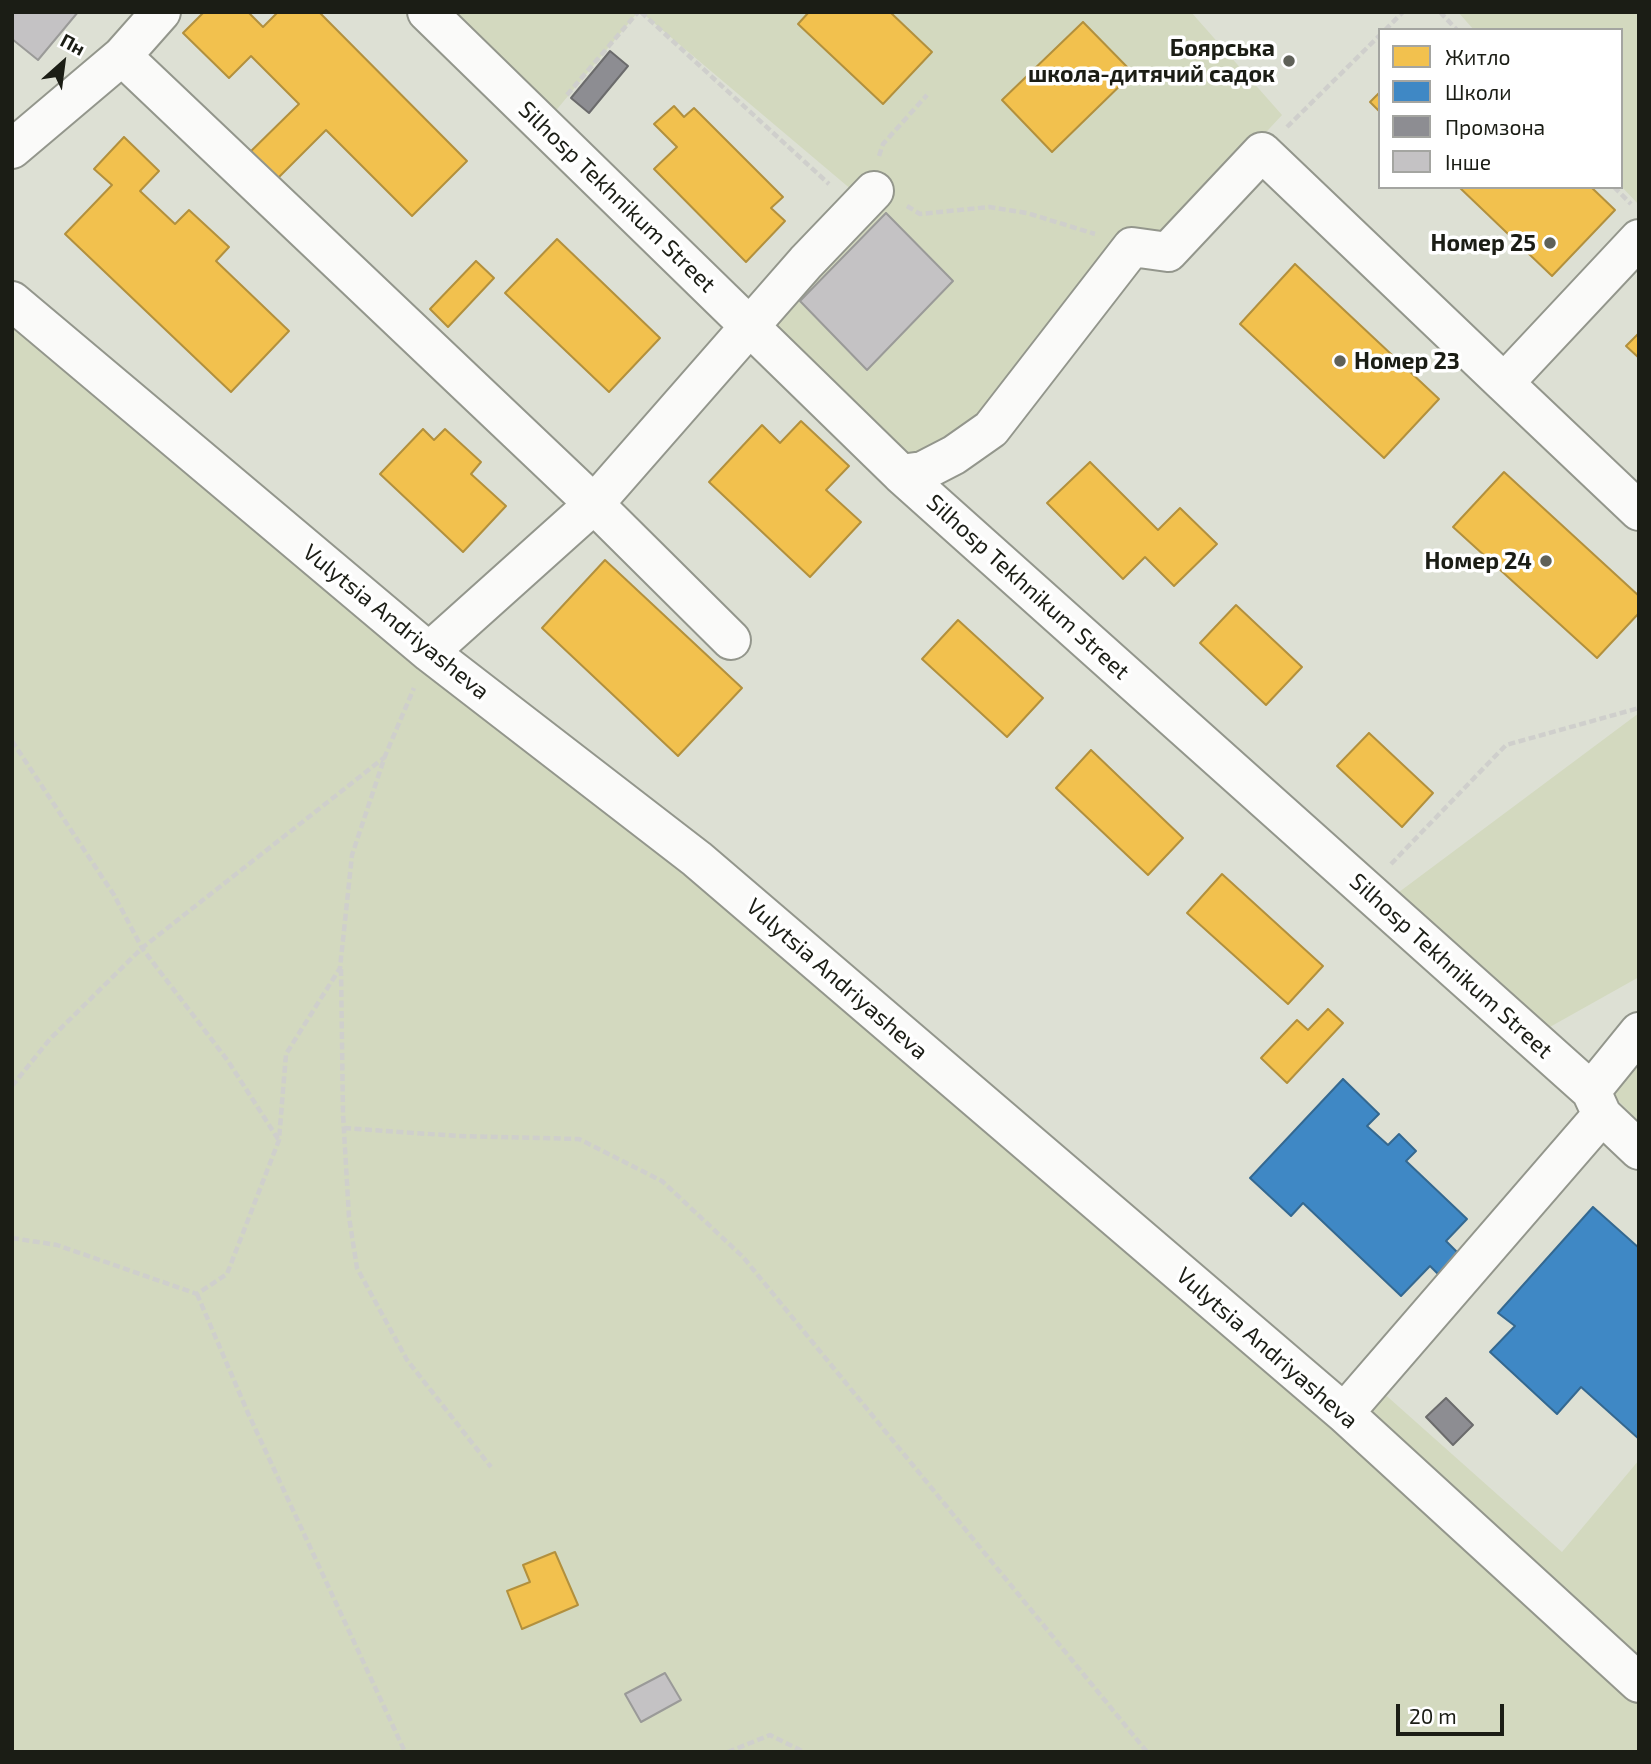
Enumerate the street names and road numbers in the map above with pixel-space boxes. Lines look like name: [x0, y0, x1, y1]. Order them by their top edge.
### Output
street label: Silhosp Tekhnikum Street: [513, 96, 721, 298]
street label: Silhosp Tekhnikum Street: [921, 489, 1135, 685]
street label: Vulytsia Andriyasheva: [297, 538, 495, 706]
street label: Silhosp Tekhnikum Street: [1344, 868, 1558, 1064]
street label: Vulytsia Andriyasheva: [741, 893, 933, 1065]
street label: Vulytsia Andriyasheva: [1171, 1262, 1363, 1434]

